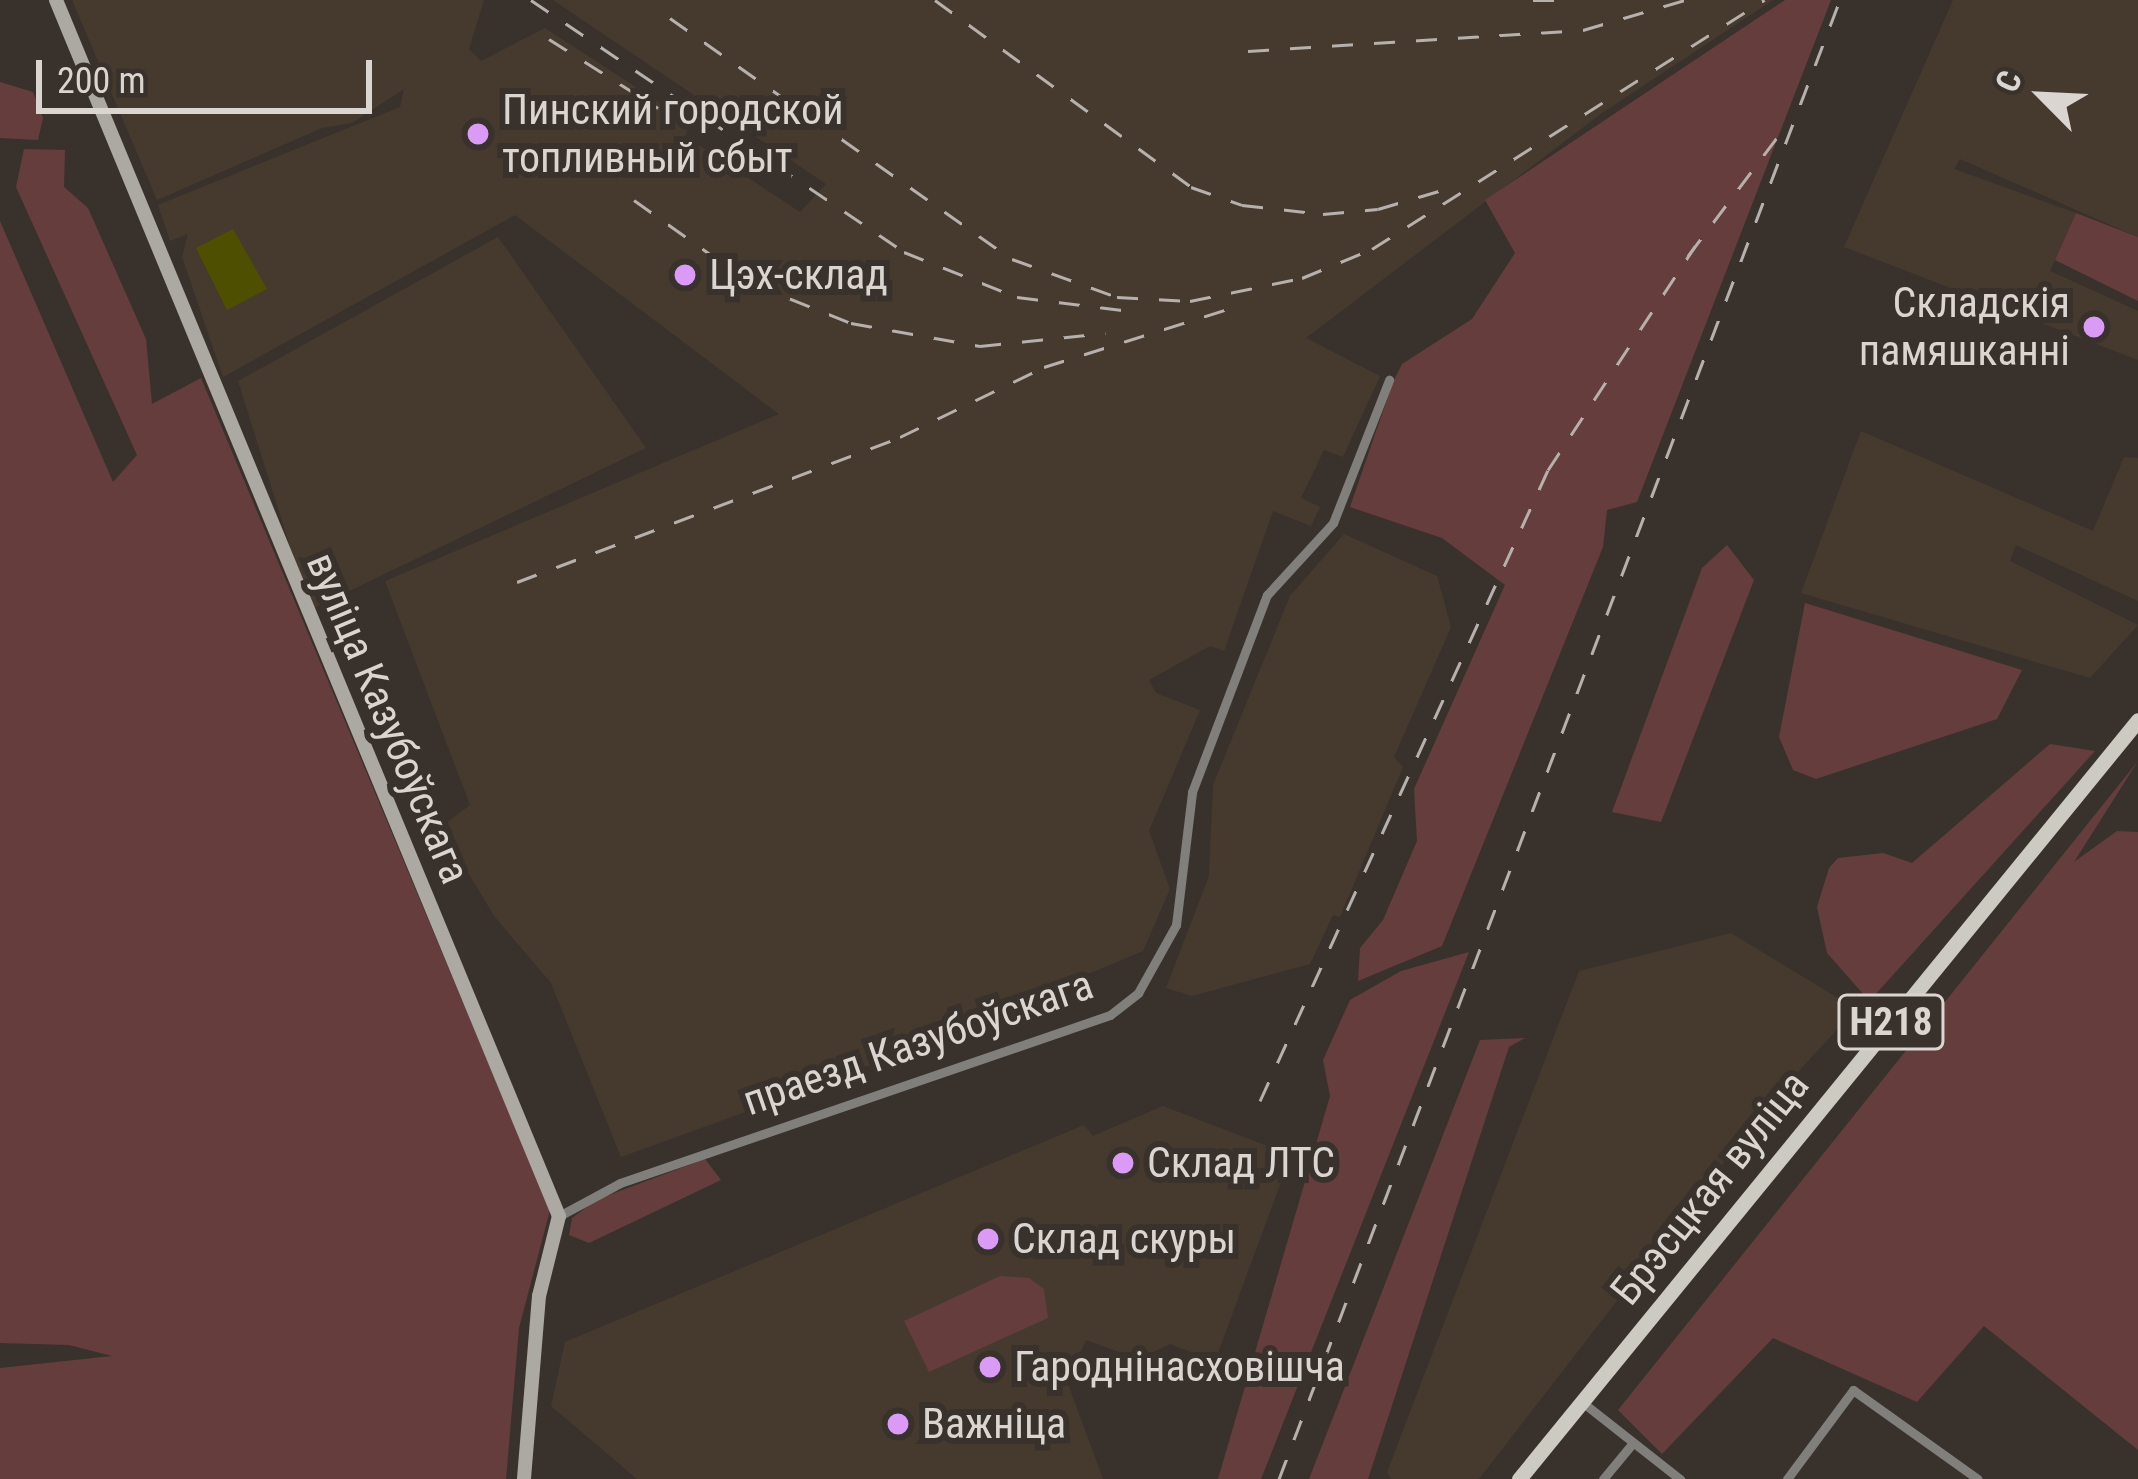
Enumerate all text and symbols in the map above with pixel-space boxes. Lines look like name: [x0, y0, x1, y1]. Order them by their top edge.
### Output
scale bar: [42, 36, 378, 110]
north arrow: [1982, 36, 2102, 156]
text: 200 m: [57, 60, 146, 102]
text: С: [1987, 65, 2030, 98]
place label: Пинский городской топливный сбыт: [502, 85, 844, 184]
marker: Пинский городской топливный сбыт: [465, 121, 491, 147]
place label: Цэх-склад: [709, 250, 888, 300]
marker: Цэх-склад: [672, 262, 698, 288]
place label: Складскія памяшканні: [1859, 278, 2070, 376]
marker: Складскія памяшканні: [2081, 314, 2107, 340]
street label: вуліца Казубоўскага: [296, 545, 480, 891]
street label: праезд Казубоўскага: [737, 960, 1099, 1126]
road number: Н218: [1837, 989, 1945, 1055]
street label: Брэсцкая вуліца: [1600, 1061, 1820, 1315]
place label: Склад ЛТС: [1147, 1138, 1335, 1188]
marker: Склад ЛТС: [1110, 1150, 1136, 1176]
place label: Склад скуры: [1012, 1214, 1236, 1264]
marker: Склад скуры: [975, 1226, 1001, 1252]
place label: Гароднінасховішча: [1014, 1342, 1345, 1392]
marker: Гароднінасховішча: [977, 1354, 1003, 1380]
place label: Важніца: [922, 1399, 1066, 1449]
marker: Важніца: [885, 1411, 911, 1437]

